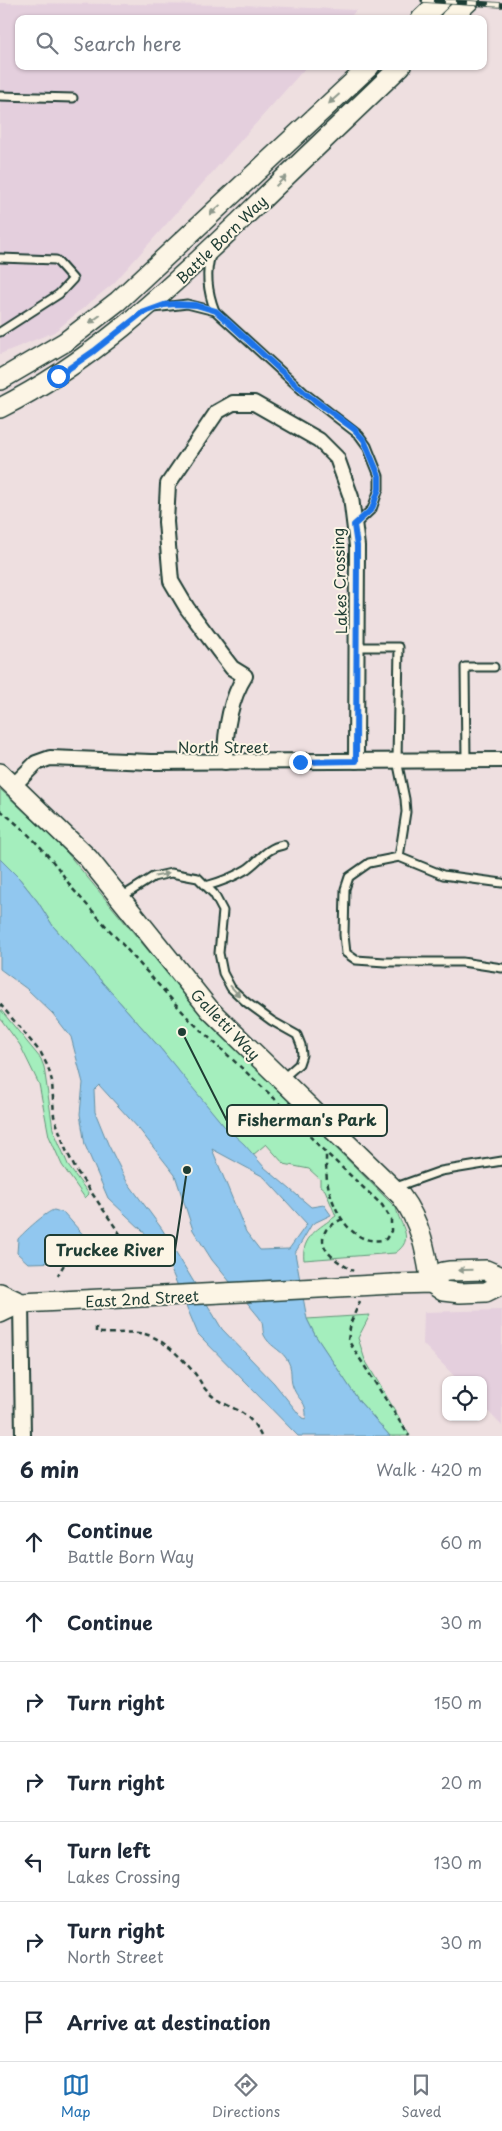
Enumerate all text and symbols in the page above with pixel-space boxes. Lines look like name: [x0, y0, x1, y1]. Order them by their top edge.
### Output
search box: [15, 15, 487, 70]
icon: search: [33, 29, 61, 57]
text: Search here: [73, 29, 182, 57]
one-way arrow: [328, 93, 340, 105]
one-way arrow: [275, 175, 287, 187]
street label: Battle Born Way: [170, 189, 272, 289]
one-way arrow: [210, 204, 222, 216]
one-way arrow: [88, 314, 102, 324]
route start: [47, 365, 70, 388]
street label: Lakes Crossing: [326, 527, 352, 635]
street label: North Street: [178, 735, 268, 758]
route end: [289, 751, 312, 774]
one-way arrow: [154, 871, 169, 879]
street label: Galletti Way: [186, 983, 266, 1065]
one-way arrow: [229, 984, 240, 997]
callout: Fisherman's Park: [227, 1105, 387, 1136]
text: Fisherman's Park: [237, 1107, 377, 1131]
callout: Truckee River: [45, 1235, 175, 1266]
text: Truckee River: [56, 1237, 164, 1261]
one-way arrow: [457, 1267, 473, 1275]
street label: East 2nd Street: [85, 1284, 199, 1312]
map controls: [442, 1376, 487, 1421]
button: locate: [442, 1376, 487, 1421]
text: 6 min: [20, 1453, 79, 1485]
text: Walk · 420 m: [376, 1457, 482, 1481]
text: Continue: [67, 1516, 153, 1544]
icon: ahead: [20, 1528, 48, 1556]
text: 60 m: [440, 1530, 482, 1554]
text: Battle Born Way: [67, 1544, 194, 1568]
icon: ahead: [20, 1608, 48, 1636]
text: Continue: [67, 1608, 153, 1636]
text: 30 m: [440, 1610, 482, 1634]
icon: right: [20, 1688, 48, 1716]
text: Turn right: [67, 1688, 165, 1716]
text: 150 m: [434, 1690, 482, 1714]
icon: right: [20, 1768, 48, 1796]
text: Turn right: [67, 1768, 165, 1796]
text: 20 m: [441, 1770, 482, 1794]
text: Turn left: [67, 1836, 151, 1864]
icon: left: [20, 1848, 48, 1876]
text: 130 m: [434, 1850, 482, 1874]
text: Lakes Crossing: [67, 1864, 180, 1888]
text: Turn right: [67, 1916, 165, 1944]
icon: right: [20, 1928, 48, 1956]
text: 30 m: [440, 1930, 482, 1954]
text: North Street: [67, 1944, 164, 1968]
icon: arrive: [20, 2008, 48, 2036]
text: Arrive at destination: [67, 2008, 271, 2036]
tab: Map: [61, 2071, 91, 2122]
tab: Directions: [212, 2071, 280, 2122]
tab: Saved: [402, 2071, 441, 2122]

